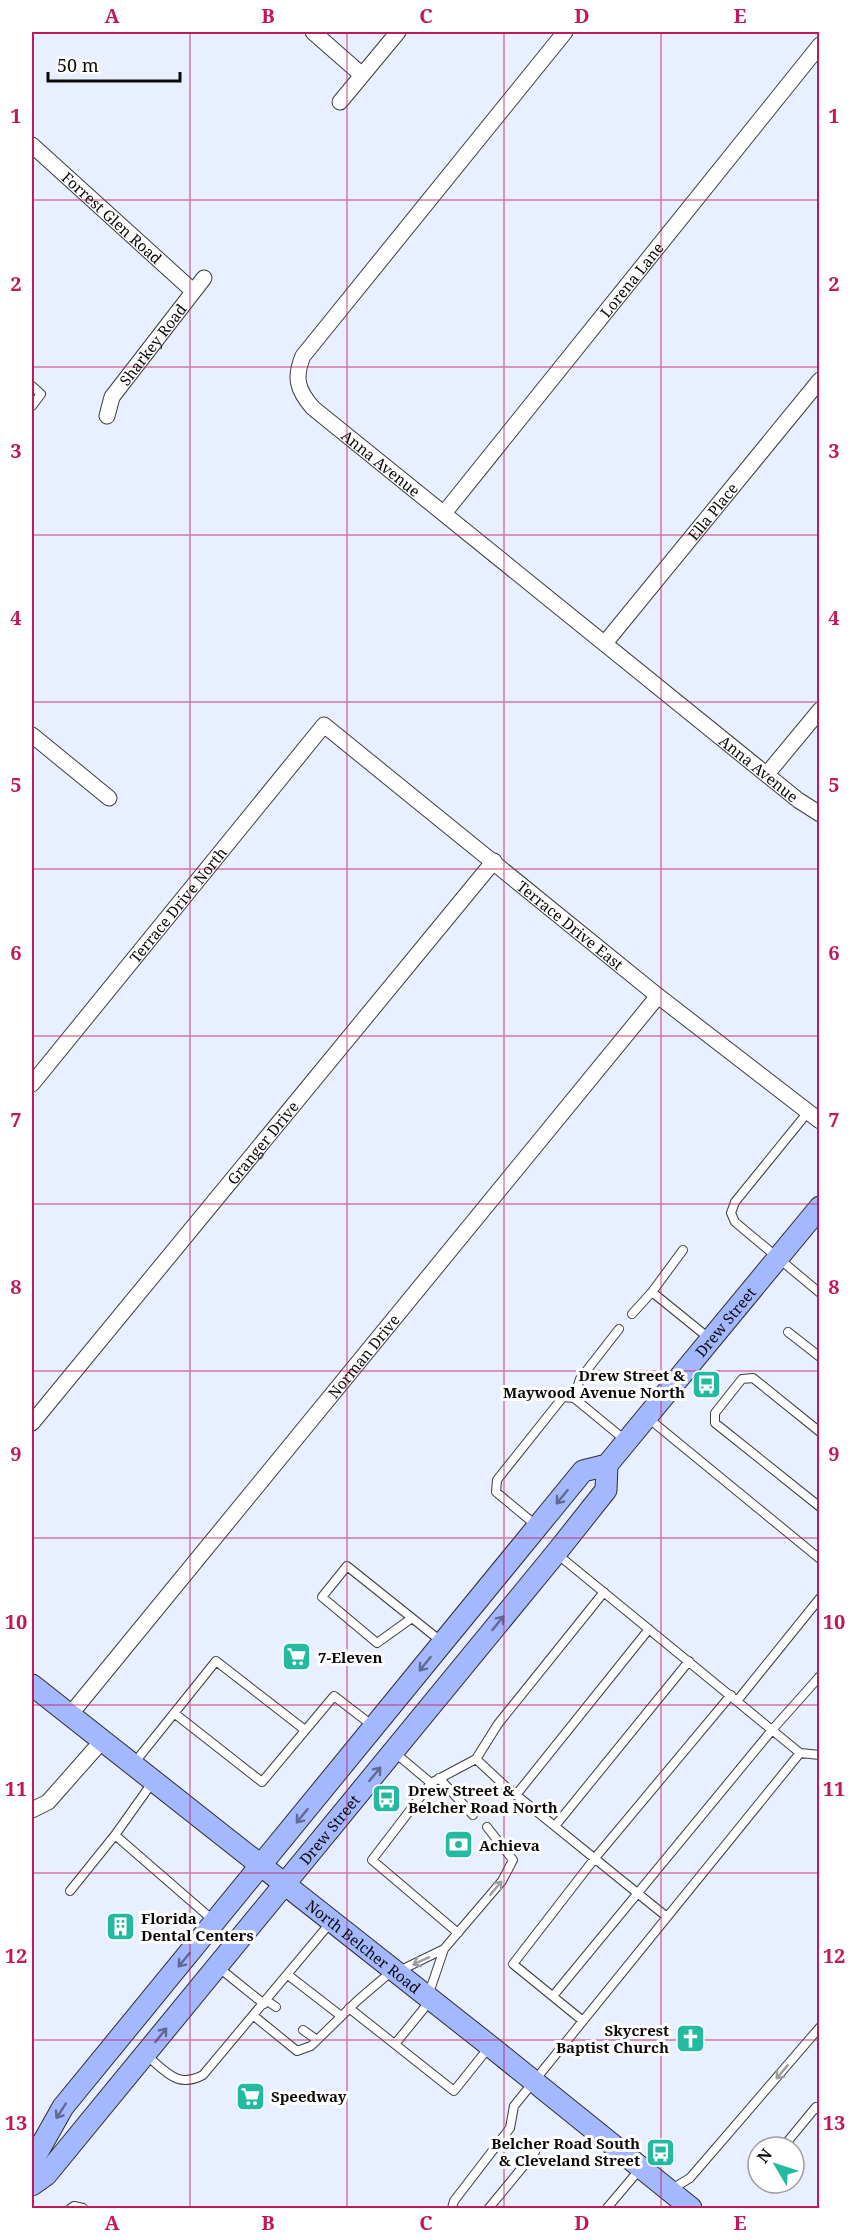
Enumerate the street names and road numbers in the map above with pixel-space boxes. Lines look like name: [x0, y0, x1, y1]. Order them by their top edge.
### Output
street label: Forrest Glen Road: [58, 167, 166, 268]
street label: Lorena Lane: [595, 238, 668, 321]
street label: Sharkey Road: [115, 299, 191, 390]
street label: Anna Avenue: [337, 425, 425, 501]
street label: Ella Place: [683, 478, 742, 544]
street label: Anna Avenue: [715, 730, 803, 806]
street label: Terrace Drive North: [125, 842, 231, 967]
street label: Terrace Drive East: [513, 876, 628, 974]
street label: Granger Drive: [222, 1097, 303, 1188]
street label: Drew Street: [690, 1283, 760, 1361]
street label: Norman Drive: [323, 1310, 404, 1402]
street label: Drew Street: [295, 1790, 364, 1869]
street label: North Belcher Road: [302, 1895, 425, 1998]

